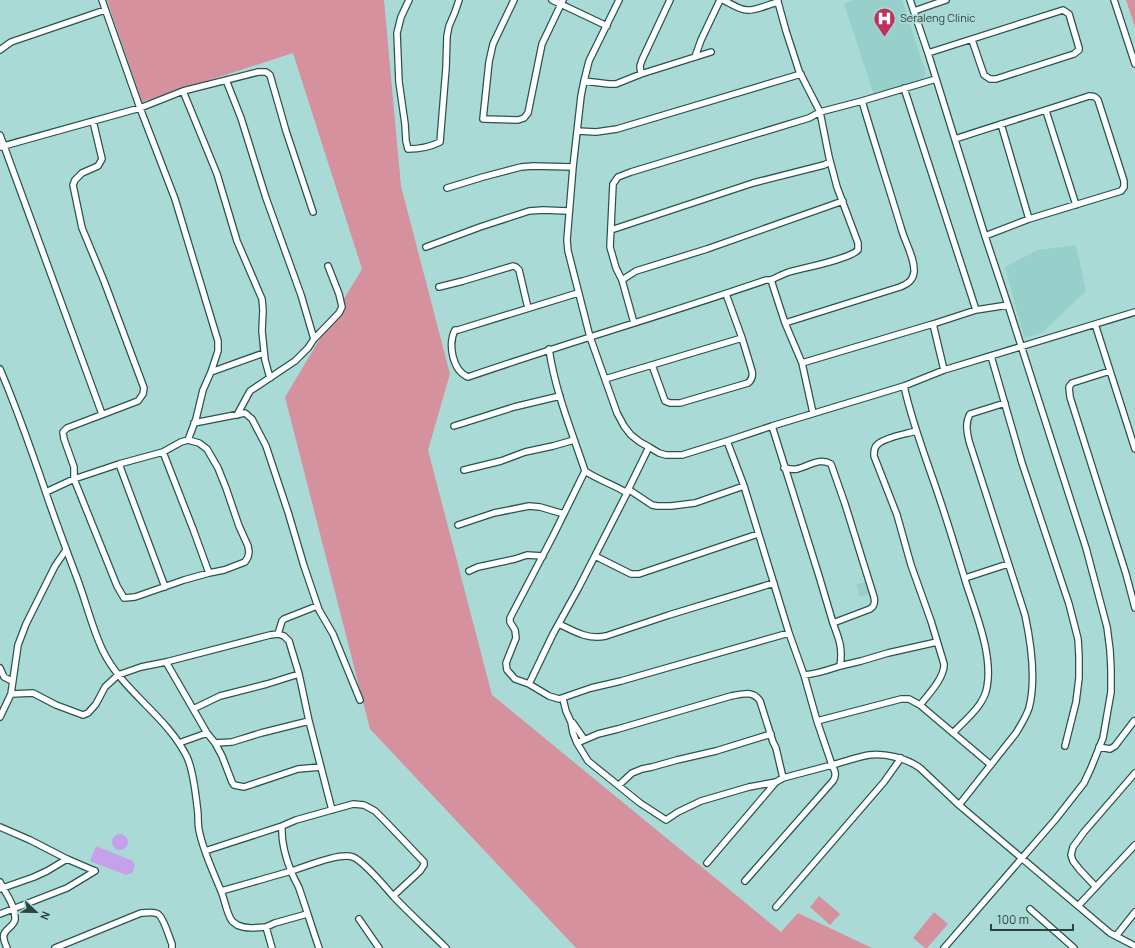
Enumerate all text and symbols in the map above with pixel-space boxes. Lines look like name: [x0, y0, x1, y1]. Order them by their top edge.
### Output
hospital icon: Seraleng Clinic: [872, 5, 898, 38]
place label: Seraleng Clinic: [900, 10, 975, 25]
north arrow: [16, 892, 56, 932]
scale bar: [991, 906, 1073, 932]
text: N: [37, 909, 54, 922]
text: 100 m: [997, 911, 1029, 928]

